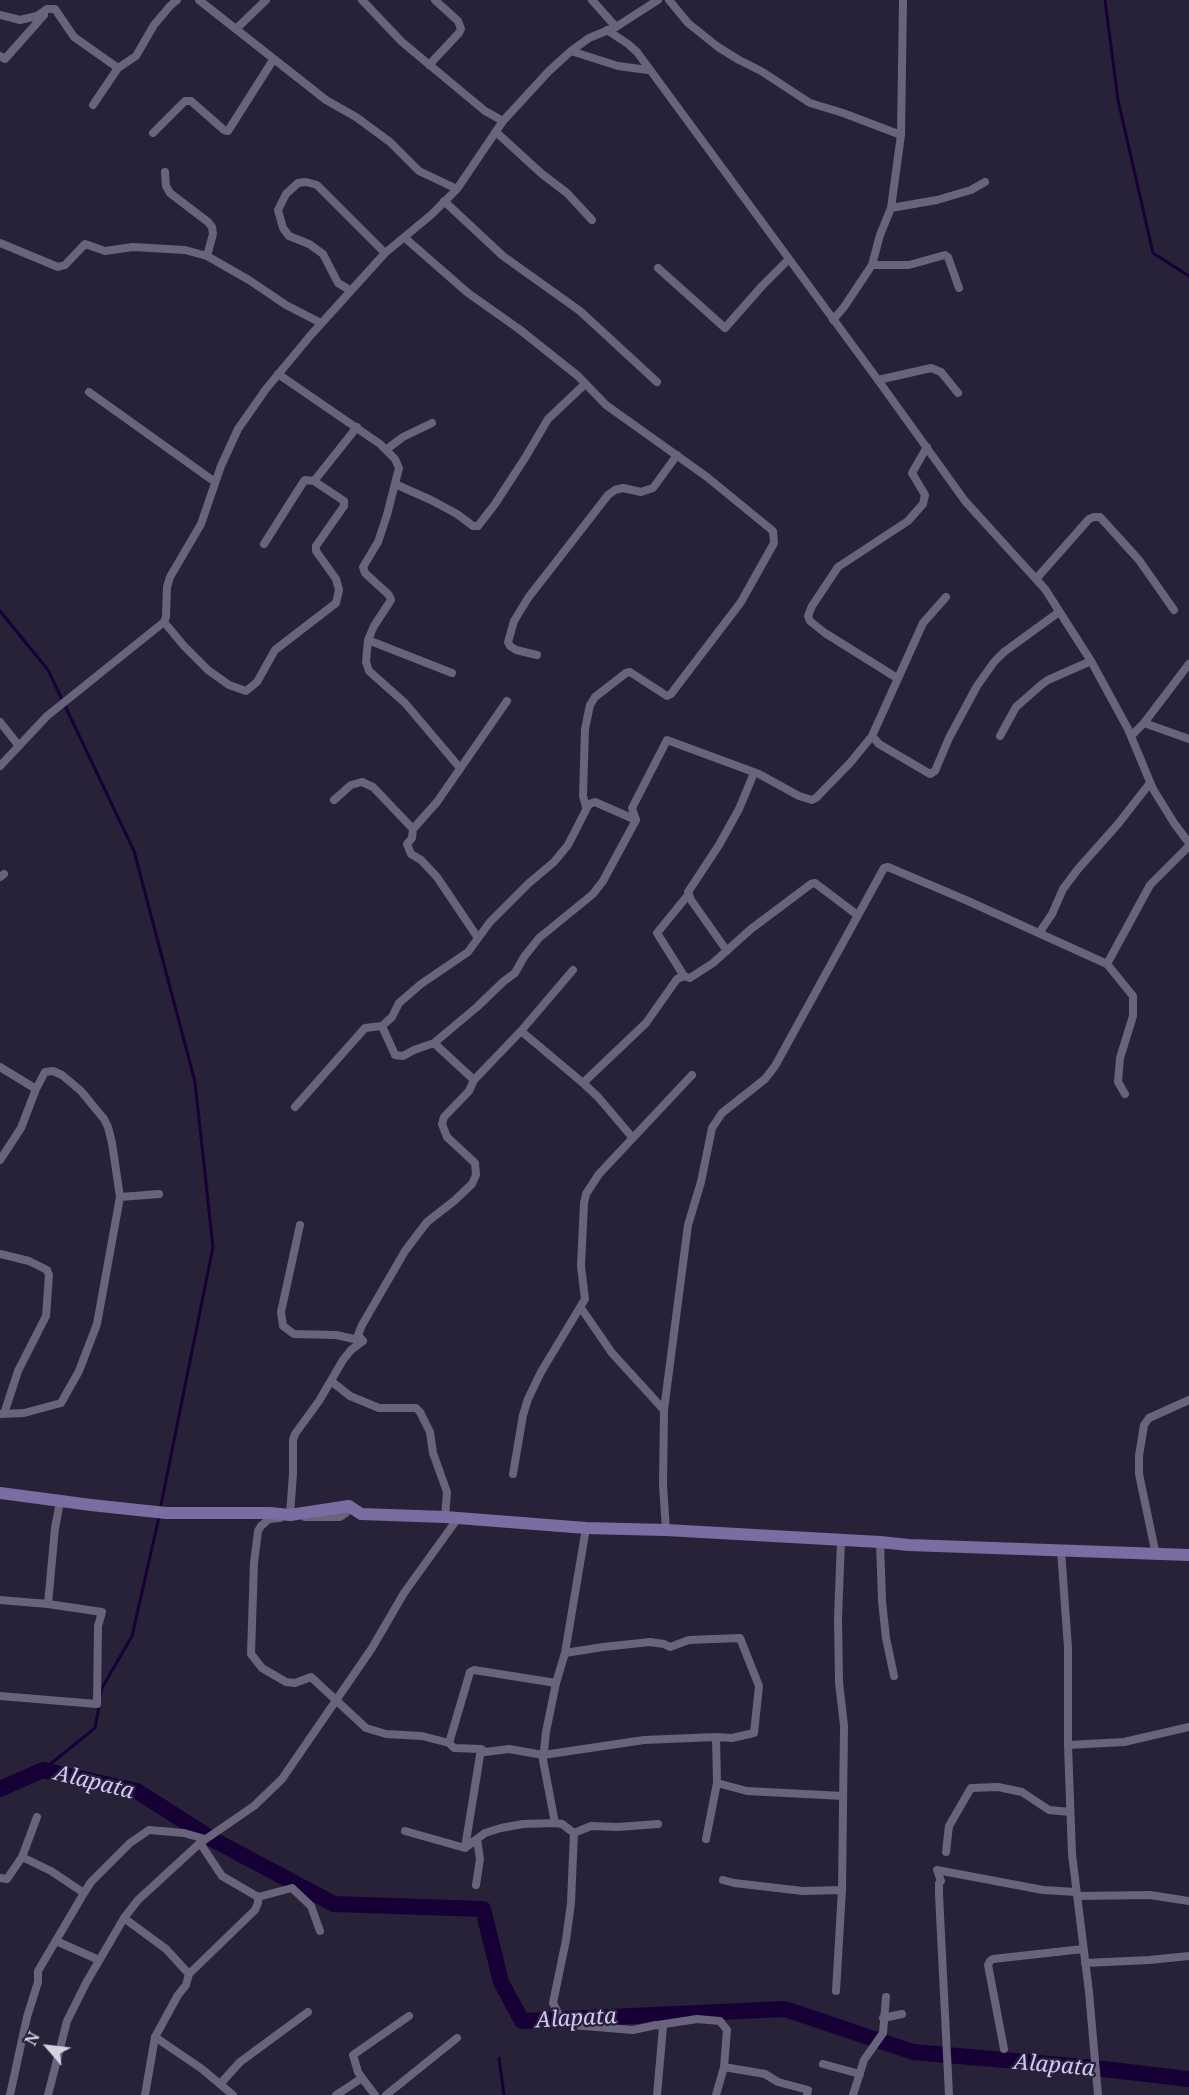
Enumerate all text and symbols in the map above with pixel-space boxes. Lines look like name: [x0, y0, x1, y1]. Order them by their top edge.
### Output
water label: Alapata: [51, 1760, 137, 1806]
water label: Alapata: [535, 2004, 617, 2034]
north arrow: [18, 2017, 78, 2077]
text: N: [19, 2028, 45, 2049]
water label: Alapata: [1012, 2049, 1096, 2083]

